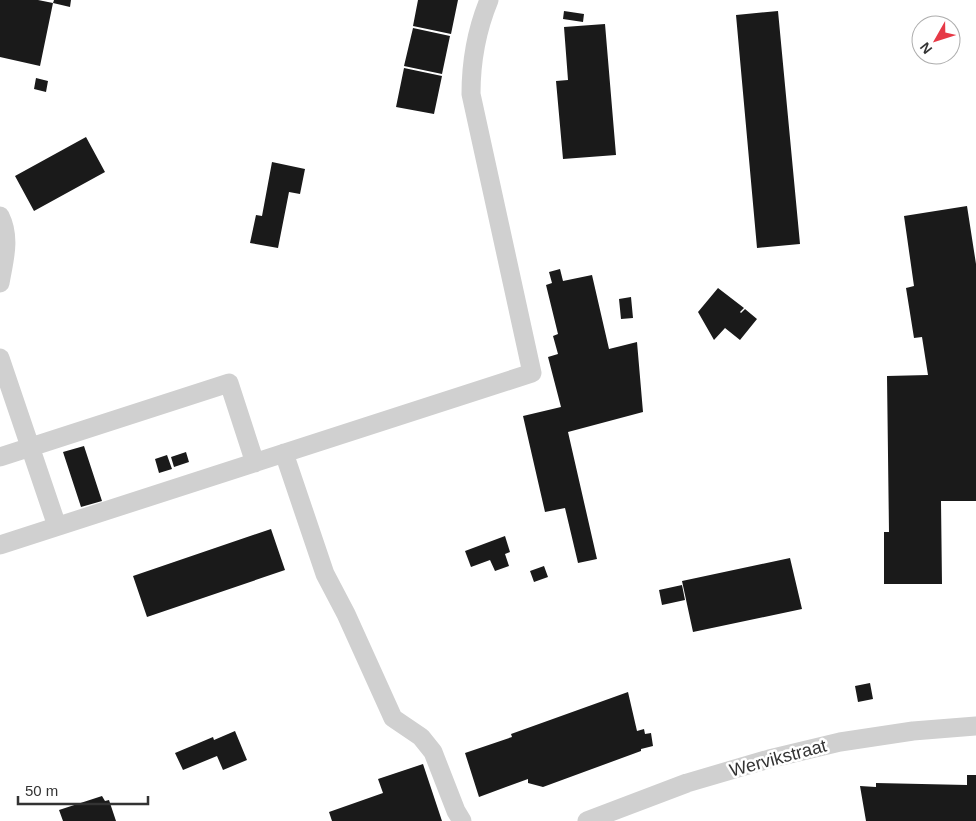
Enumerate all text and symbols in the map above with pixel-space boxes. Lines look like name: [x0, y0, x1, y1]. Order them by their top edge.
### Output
north arrow: [911, 15, 961, 65]
text: N: [916, 39, 935, 57]
street label: Wervikstraat: [727, 735, 829, 781]
scale bar: [18, 774, 148, 806]
text: 50 m: [25, 782, 58, 799]

